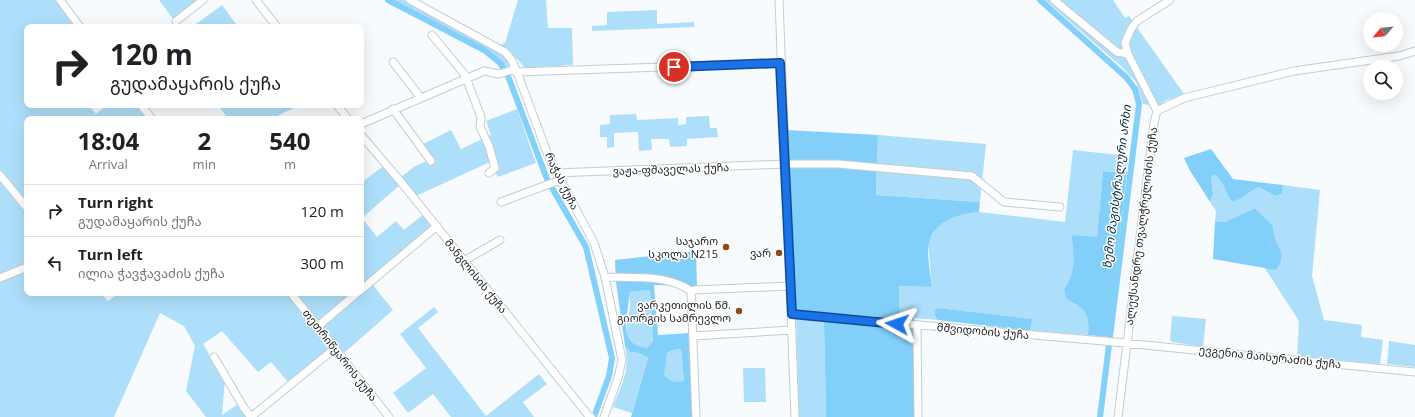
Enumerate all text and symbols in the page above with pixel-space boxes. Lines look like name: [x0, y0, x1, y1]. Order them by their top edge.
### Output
north arrow: [1363, 12, 1403, 52]
map controls: [1363, 12, 1403, 100]
text: 120 m: [110, 35, 193, 73]
icon: right: [44, 40, 96, 92]
pin: [657, 50, 691, 84]
icon: arrive: [663, 56, 685, 78]
button: search: [1363, 60, 1403, 100]
text: გუდამაყარის ქუჩა: [110, 71, 281, 95]
water label: ზემო მაგისტრალური არხი: [1098, 103, 1135, 270]
text: 18:04: [77, 124, 139, 157]
text: 2: [197, 124, 211, 157]
text: 540: [269, 124, 311, 157]
street label: ალექსანდრე თვალჭრელიძის ქუჩა: [1121, 126, 1160, 326]
street label: რაჭას ქუჩა: [542, 149, 583, 212]
text: Arrival: [89, 155, 128, 173]
text: min: [193, 155, 216, 173]
text: m: [284, 155, 296, 173]
street label: ვაჟა-ფშაველას ქუჩა: [612, 159, 730, 178]
text: Turn right: [78, 192, 153, 212]
icon: right: [44, 200, 66, 222]
text: 120 m: [300, 201, 344, 221]
text: გუდამაყარის ქუჩა: [78, 212, 202, 230]
place label: საჯარო სკოლა N215: [648, 233, 718, 261]
street label: მანგლისის ქუჩა: [442, 235, 511, 316]
marker: საჯარო სკოლა N215: [721, 242, 731, 252]
text: Turn left: [78, 244, 143, 264]
place label: ვარ: [750, 245, 771, 260]
marker: ვარ: [774, 248, 784, 258]
icon: left: [44, 252, 66, 274]
text: 300 m: [300, 253, 344, 273]
text: ილია ჭავჭავაძის ქუჩა: [78, 264, 225, 282]
place label: ვარკეთილის წმ. გიორგის სამრევლო: [617, 297, 731, 325]
position arrow: [876, 303, 918, 345]
street label: თეთრიწყაროს ქუჩა: [300, 306, 381, 404]
marker: ვარკეთილის წმ. გიორგის სამრევლო: [734, 306, 744, 316]
street label: მშვიდობის ქუჩა: [936, 319, 1030, 342]
street label: ევგენია მაისურაძის ქუჩა: [1198, 342, 1342, 371]

